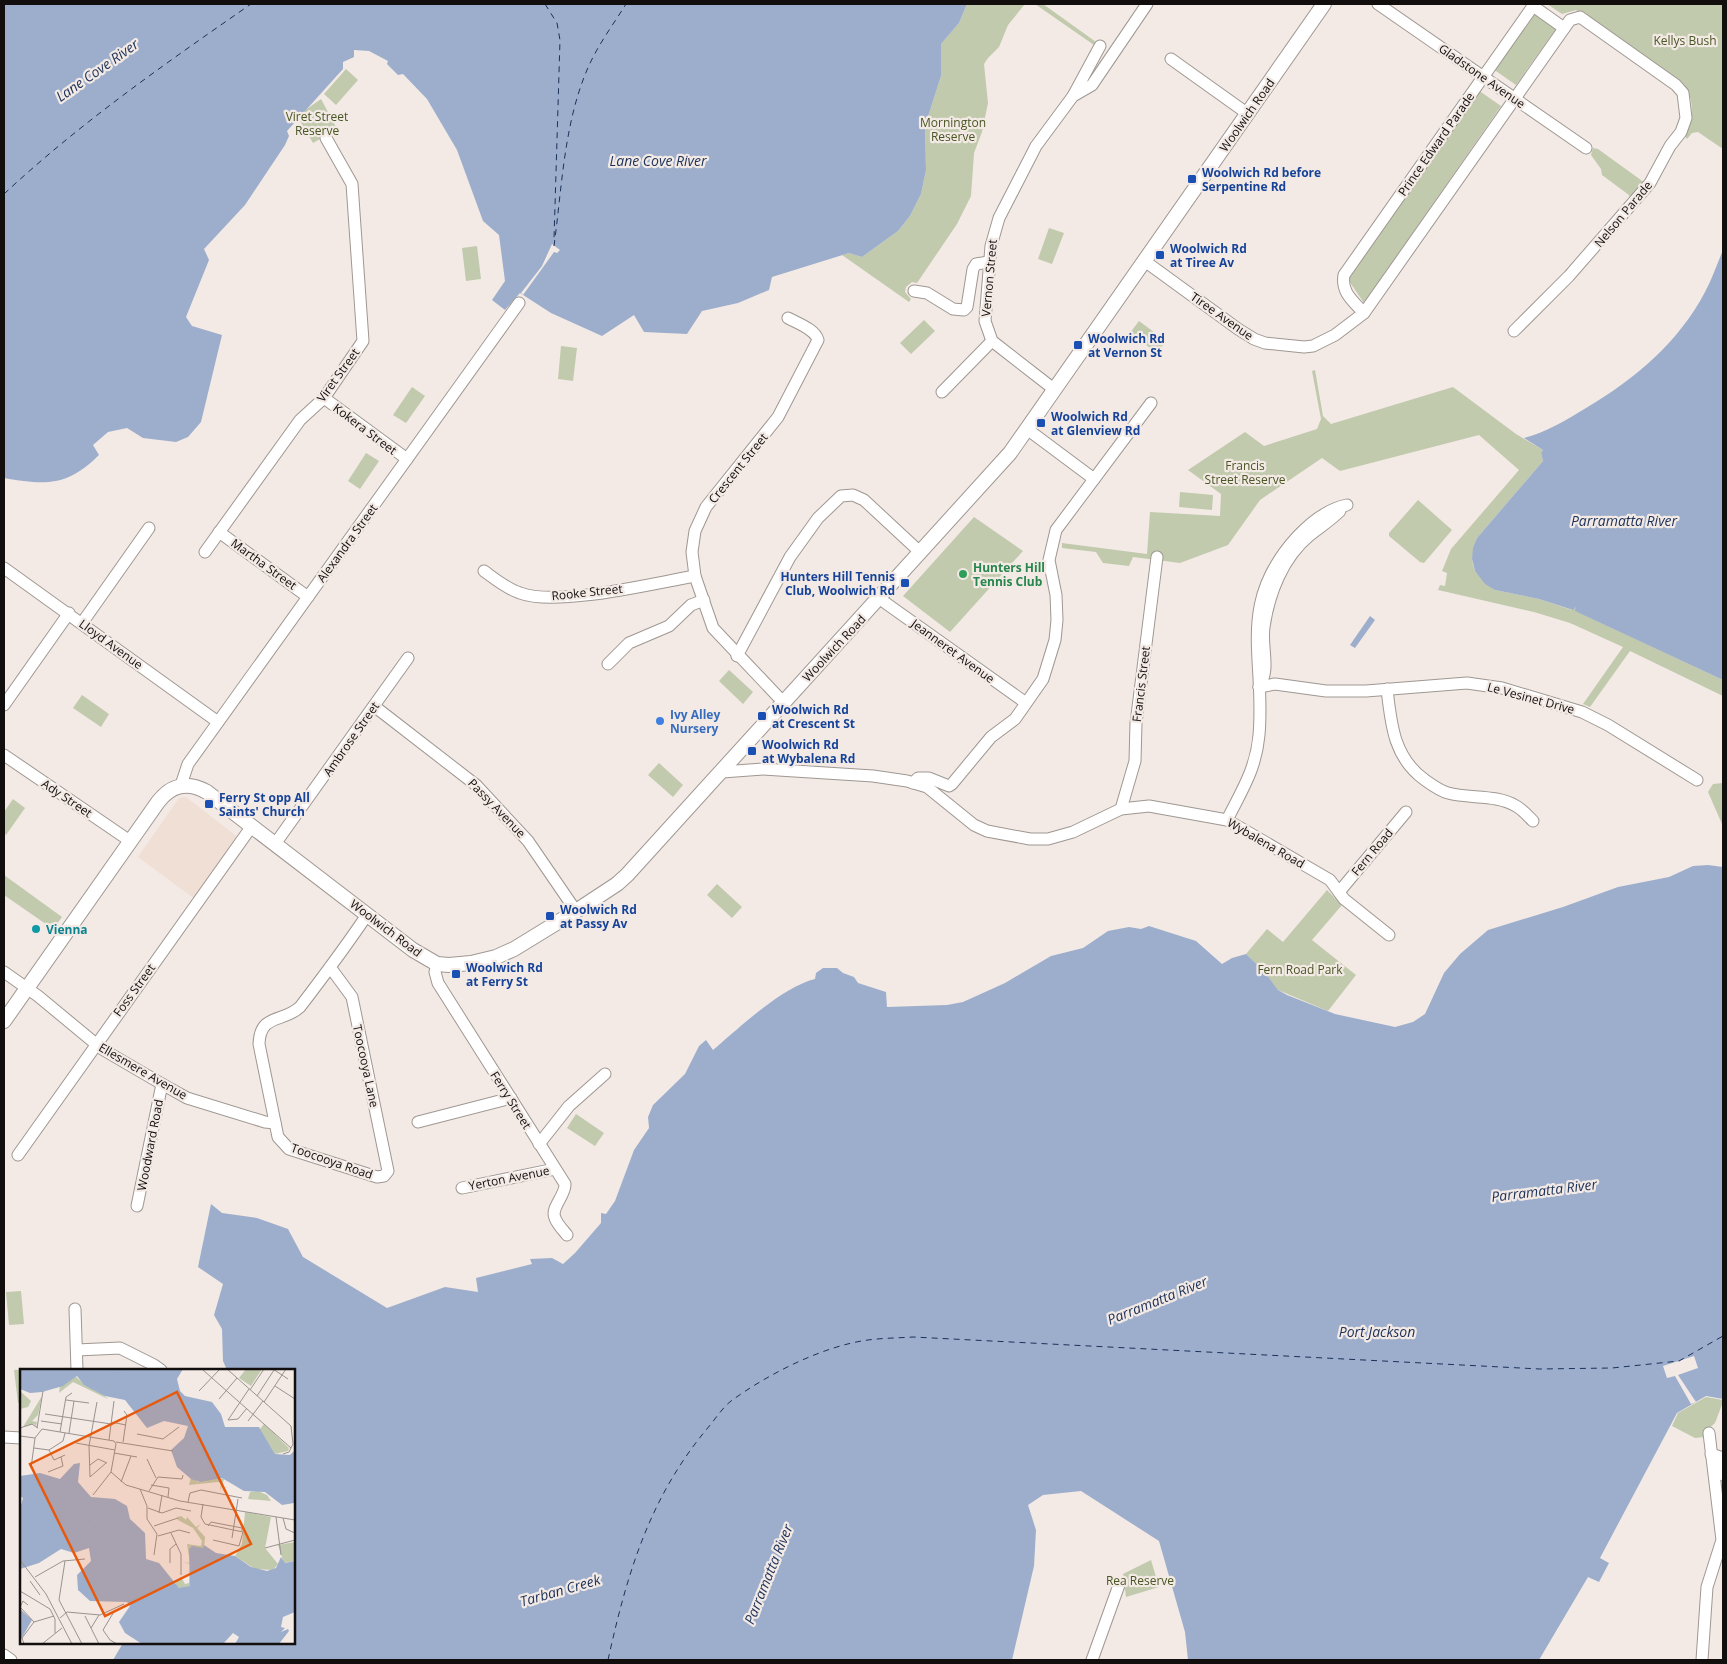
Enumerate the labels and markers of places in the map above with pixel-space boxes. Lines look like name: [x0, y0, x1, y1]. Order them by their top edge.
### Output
place label: Woolwich Rd before Serpentine Rd: [1202, 164, 1321, 195]
marker: Woolwich Rd before Serpentine Rd: [1186, 173, 1198, 185]
place label: Woolwich Rd at Tiree Av: [1170, 240, 1247, 271]
marker: Woolwich Rd at Tiree Av: [1154, 249, 1166, 261]
place label: Woolwich Rd at Vernon St: [1088, 330, 1165, 361]
marker: Woolwich Rd at Vernon St: [1072, 339, 1084, 351]
place label: Woolwich Rd at Glenview Rd: [1051, 408, 1140, 439]
marker: Woolwich Rd at Glenview Rd: [1035, 417, 1047, 429]
place label: Hunters Hill Tennis Club: [973, 559, 1045, 590]
place label: Hunters Hill Tennis Club, Woolwich Rd: [780, 568, 895, 599]
marker: Hunters Hill Tennis Club: [957, 568, 969, 580]
marker: Hunters Hill Tennis Club, Woolwich Rd: [899, 577, 911, 589]
place label: Woolwich Rd at Crescent St: [772, 701, 855, 732]
place label: Ivy Alley Nursery: [670, 706, 720, 737]
marker: Woolwich Rd at Crescent St: [756, 710, 768, 722]
marker: Ivy Alley Nursery: [654, 715, 666, 727]
place label: Woolwich Rd at Wybalena Rd: [762, 736, 855, 767]
marker: Woolwich Rd at Wybalena Rd: [746, 745, 758, 757]
place label: Ferry St opp All Saints' Church: [219, 789, 310, 820]
marker: Ferry St opp All Saints' Church: [203, 798, 215, 810]
place label: Woolwich Rd at Passy Av: [560, 901, 637, 932]
marker: Woolwich Rd at Passy Av: [544, 910, 556, 922]
place label: Vienna: [46, 921, 88, 938]
marker: Vienna: [30, 923, 42, 935]
place label: Woolwich Rd at Ferry St: [466, 959, 543, 990]
marker: Woolwich Rd at Ferry St: [450, 968, 462, 980]

